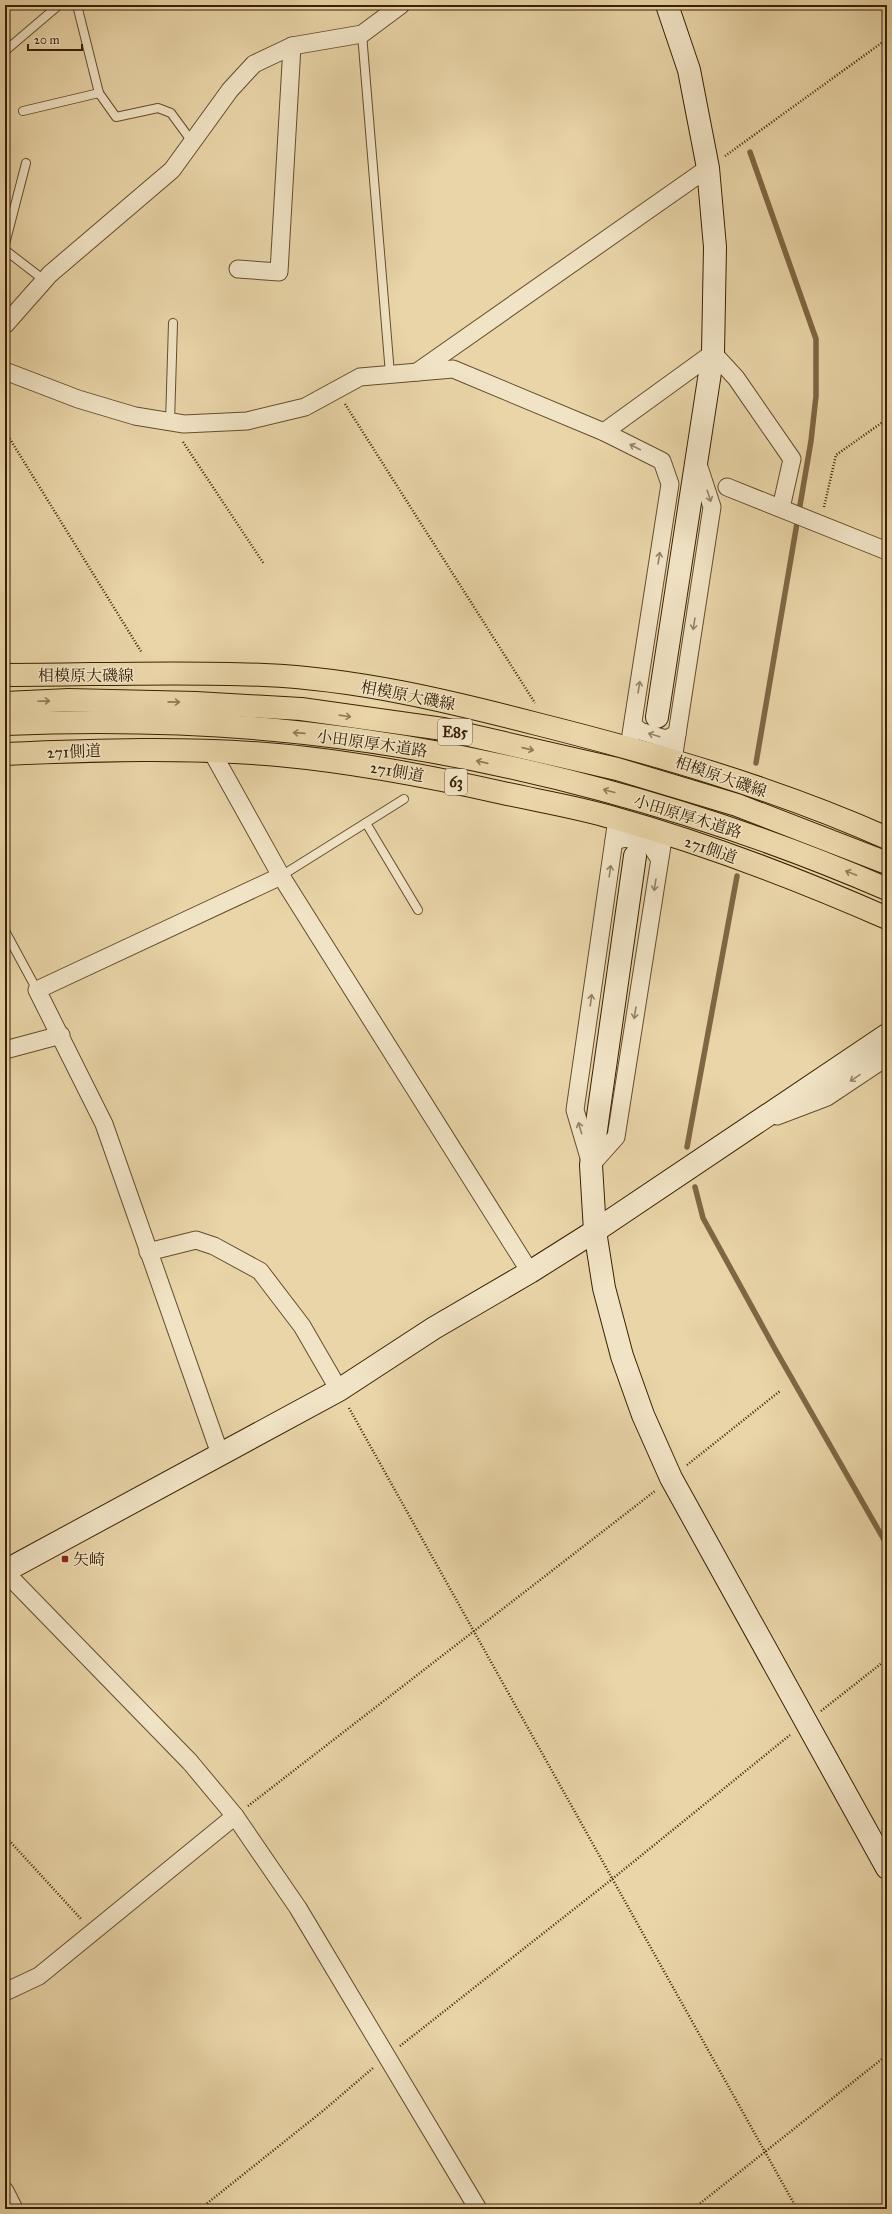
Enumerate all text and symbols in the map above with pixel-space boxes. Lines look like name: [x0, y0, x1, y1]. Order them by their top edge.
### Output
scale bar: [28, 26, 82, 52]
text: 20 m: [34, 33, 60, 47]
one-way arrow: [629, 443, 641, 450]
one-way arrow: [705, 490, 713, 502]
one-way arrow: [655, 552, 663, 565]
one-way arrow: [690, 617, 698, 630]
street label: 相模原大磯線: [38, 666, 134, 685]
street label: 相模原大磯線: [359, 677, 457, 714]
one-way arrow: [635, 681, 643, 694]
one-way arrow: [37, 698, 50, 705]
one-way arrow: [167, 699, 180, 706]
one-way arrow: [338, 712, 351, 720]
road number: E85: [438, 719, 472, 745]
street label: 小田原厚木道路: [315, 726, 429, 761]
one-way arrow: [293, 729, 306, 736]
one-way arrow: [648, 731, 661, 738]
street label: 271側道: [47, 741, 101, 762]
one-way arrow: [521, 745, 534, 753]
street label: 相模原大磯線: [672, 752, 769, 801]
street label: 271側道: [369, 757, 425, 786]
one-way arrow: [476, 758, 489, 766]
road number: 63: [445, 769, 467, 795]
one-way arrow: [603, 787, 616, 795]
street label: 小田原厚木道路: [632, 791, 744, 842]
street label: 271側道: [682, 832, 740, 867]
one-way arrow: [606, 865, 614, 878]
one-way arrow: [846, 869, 858, 877]
one-way arrow: [651, 878, 659, 891]
one-way arrow: [587, 994, 595, 1007]
one-way arrow: [631, 1006, 639, 1019]
one-way arrow: [849, 1074, 860, 1083]
one-way arrow: [576, 1122, 583, 1135]
place label: 矢崎: [73, 1550, 105, 1569]
marker: 矢崎: [60, 1554, 70, 1564]

